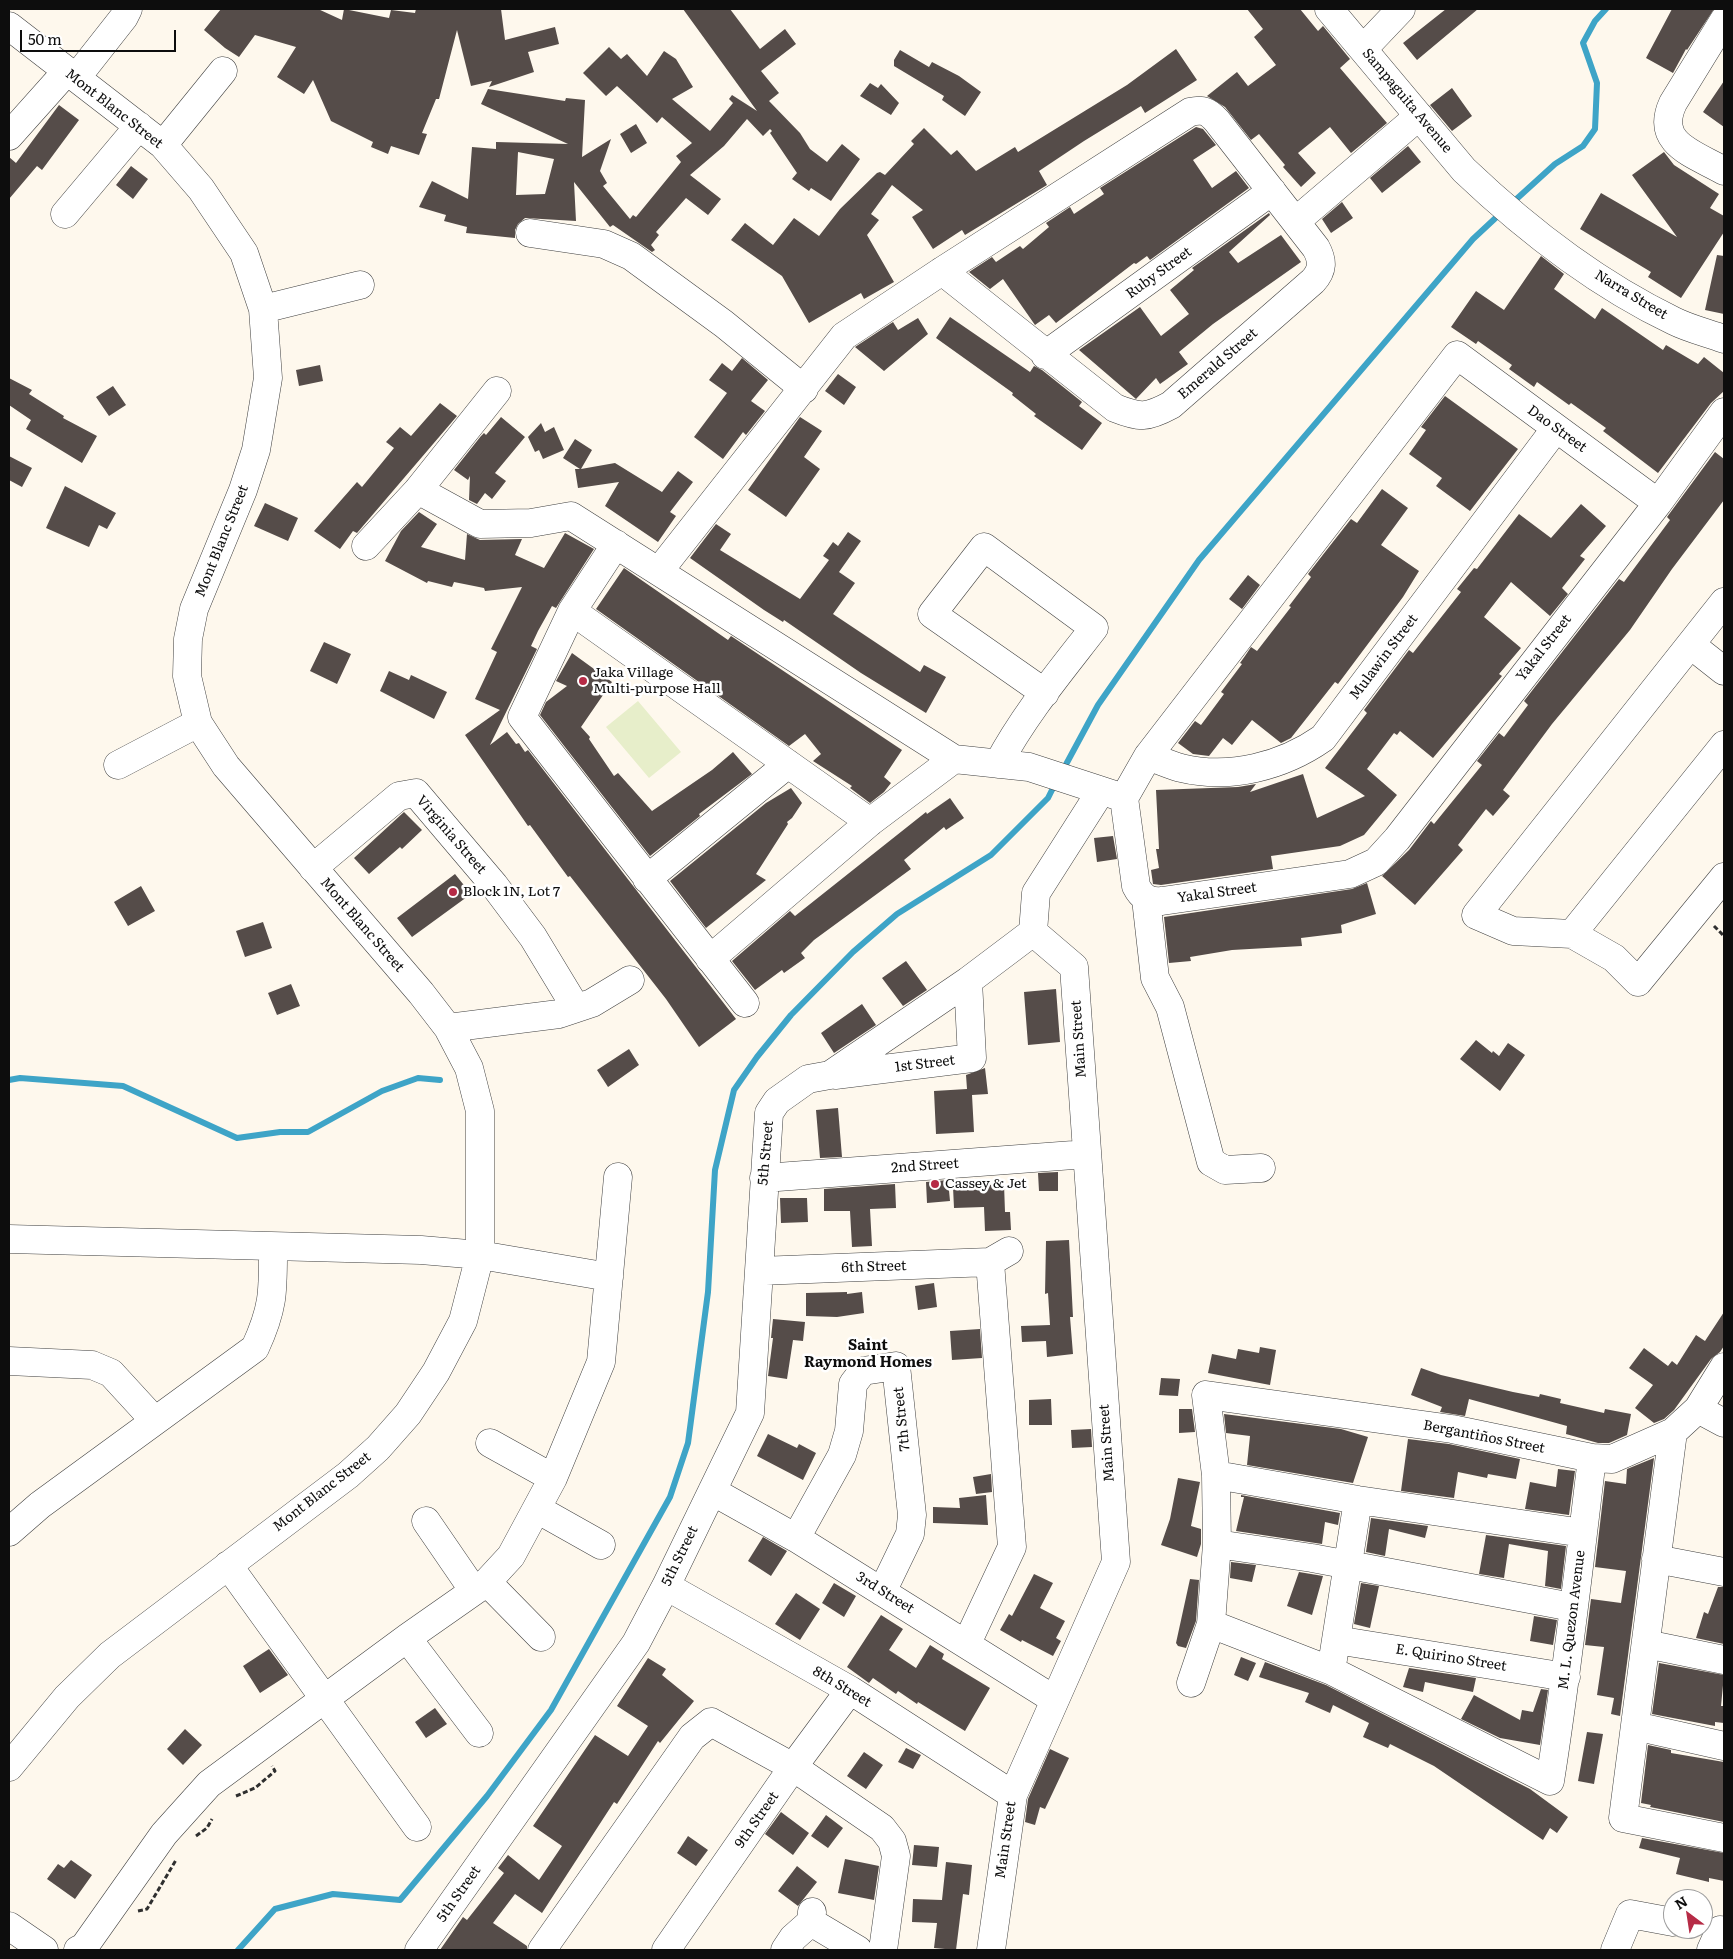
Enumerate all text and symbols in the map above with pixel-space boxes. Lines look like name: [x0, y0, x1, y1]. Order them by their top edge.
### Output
scale bar: [22, 20, 179, 52]
text: 50 m: [28, 27, 62, 50]
street label: Sampaguita Avenue: [1358, 45, 1456, 157]
street label: Mont Blanc Street: [62, 66, 166, 152]
street label: Ruby Street: [1123, 243, 1195, 303]
street label: Narra Street: [1592, 267, 1670, 323]
street label: Emerald Street: [1175, 325, 1261, 403]
street label: Dao Street: [1524, 402, 1590, 456]
street label: Mont Blanc Street: [192, 482, 252, 600]
street label: Mulawin Street: [1346, 611, 1422, 703]
street label: Yakal Street: [1513, 611, 1575, 685]
place label: Jaka Village Multi-purpose Hall: [593, 665, 721, 698]
marker: Jaka Village Multi-purpose Hall: [577, 675, 589, 687]
street label: Virginia Street: [412, 792, 490, 878]
street label: Mont Blanc Street: [316, 874, 408, 976]
street label: Yakal Street: [1176, 879, 1258, 907]
place label: Block 1N, Lot 7: [463, 884, 560, 900]
marker: Block 1N, Lot 7: [447, 886, 459, 898]
street label: Main Street: [1068, 999, 1090, 1079]
street label: 1st Street: [894, 1052, 956, 1076]
street label: 5th Street: [755, 1120, 777, 1186]
street label: 2nd Street: [891, 1155, 959, 1177]
place label: Cassey & Jet: [945, 1176, 1027, 1192]
marker: Cassey & Jet: [929, 1178, 941, 1190]
street label: 6th Street: [841, 1257, 907, 1277]
district label: Saint Raymond Homes: [804, 1337, 932, 1372]
street label: 7th Street: [890, 1386, 914, 1452]
street label: Main Street: [1096, 1403, 1118, 1483]
street label: Bergantiños Street: [1422, 1417, 1546, 1457]
street label: Mont Blanc Street: [270, 1449, 374, 1535]
street label: 5th Street: [658, 1523, 702, 1589]
street label: M. L. Quezon Avenue: [1555, 1549, 1589, 1691]
street label: 3rd Street: [853, 1569, 917, 1617]
street label: E. Quirino Street: [1394, 1641, 1508, 1675]
street label: 8th Street: [810, 1663, 874, 1711]
street label: 9th Street: [731, 1789, 783, 1851]
street label: Main Street: [992, 1800, 1020, 1880]
street label: 5th Street: [434, 1863, 484, 1925]
north arrow: [1663, 1889, 1713, 1939]
text: N: [1671, 1890, 1691, 1914]

